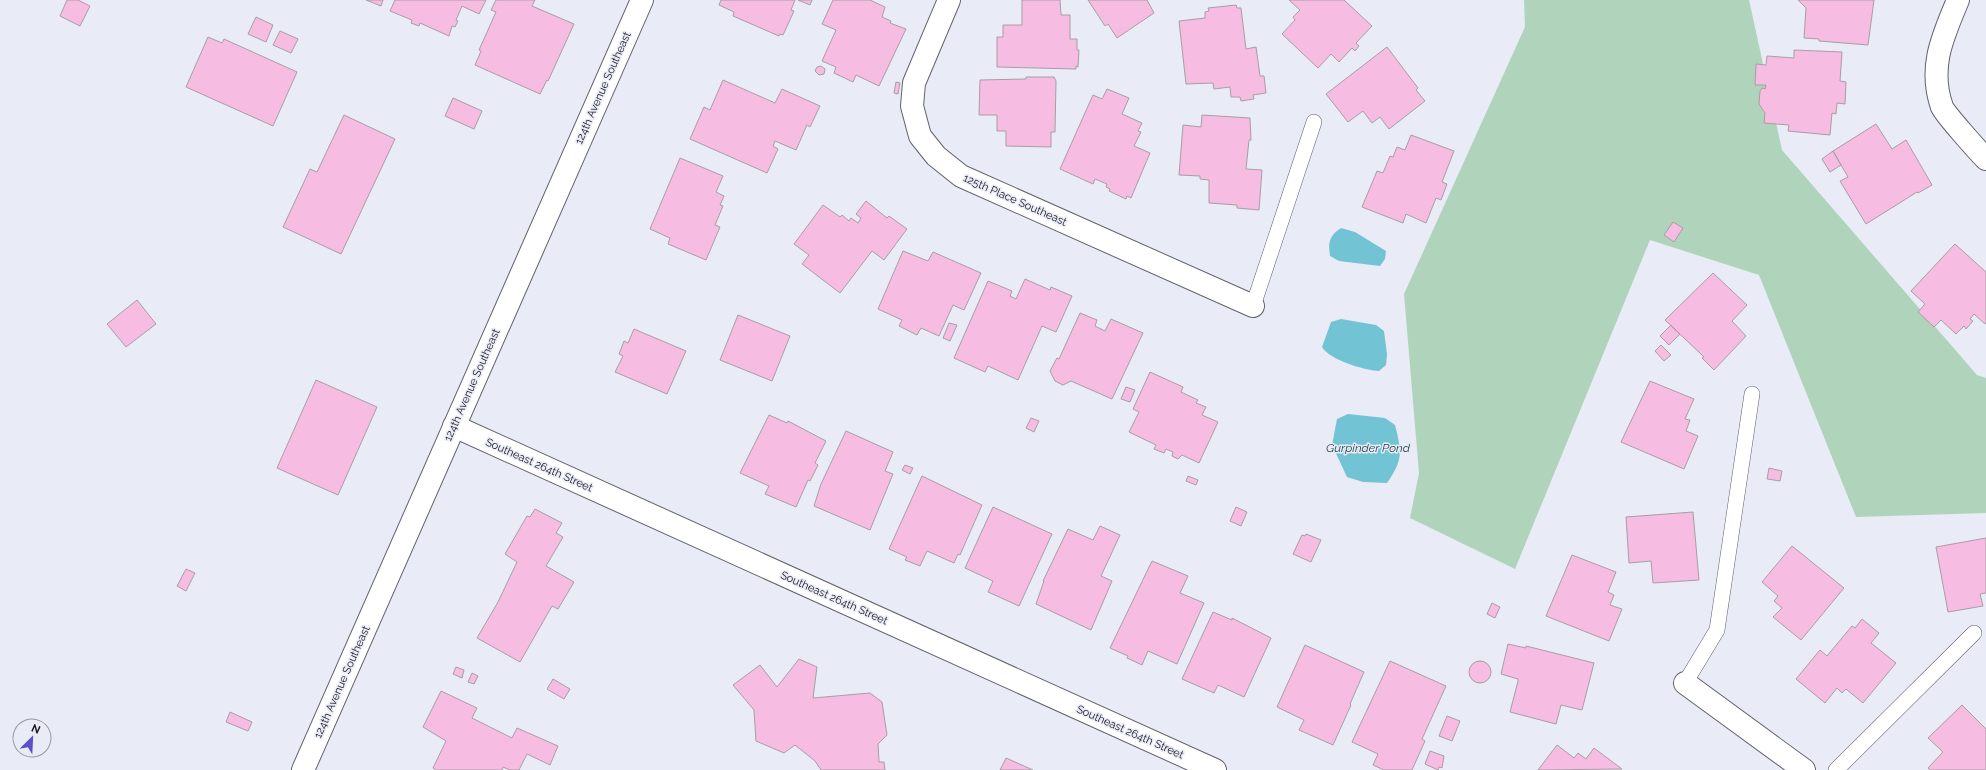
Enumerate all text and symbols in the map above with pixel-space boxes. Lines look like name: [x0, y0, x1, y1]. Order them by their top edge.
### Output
street label: 124th Avenue Southeast: [572, 29, 634, 146]
street label: 125th Place Southeast: [961, 171, 1069, 229]
street label: 124th Avenue Southeast: [441, 326, 503, 443]
street label: Southeast 264th Street: [483, 435, 595, 495]
water label: Gurpinder Pond: [1326, 441, 1411, 455]
street label: Southeast 264th Street: [778, 568, 890, 628]
street label: 124th Avenue Southeast: [311, 623, 373, 740]
street label: Southeast 264th Street: [1074, 702, 1186, 762]
north arrow: [12, 718, 52, 758]
text: N: [29, 722, 42, 737]

